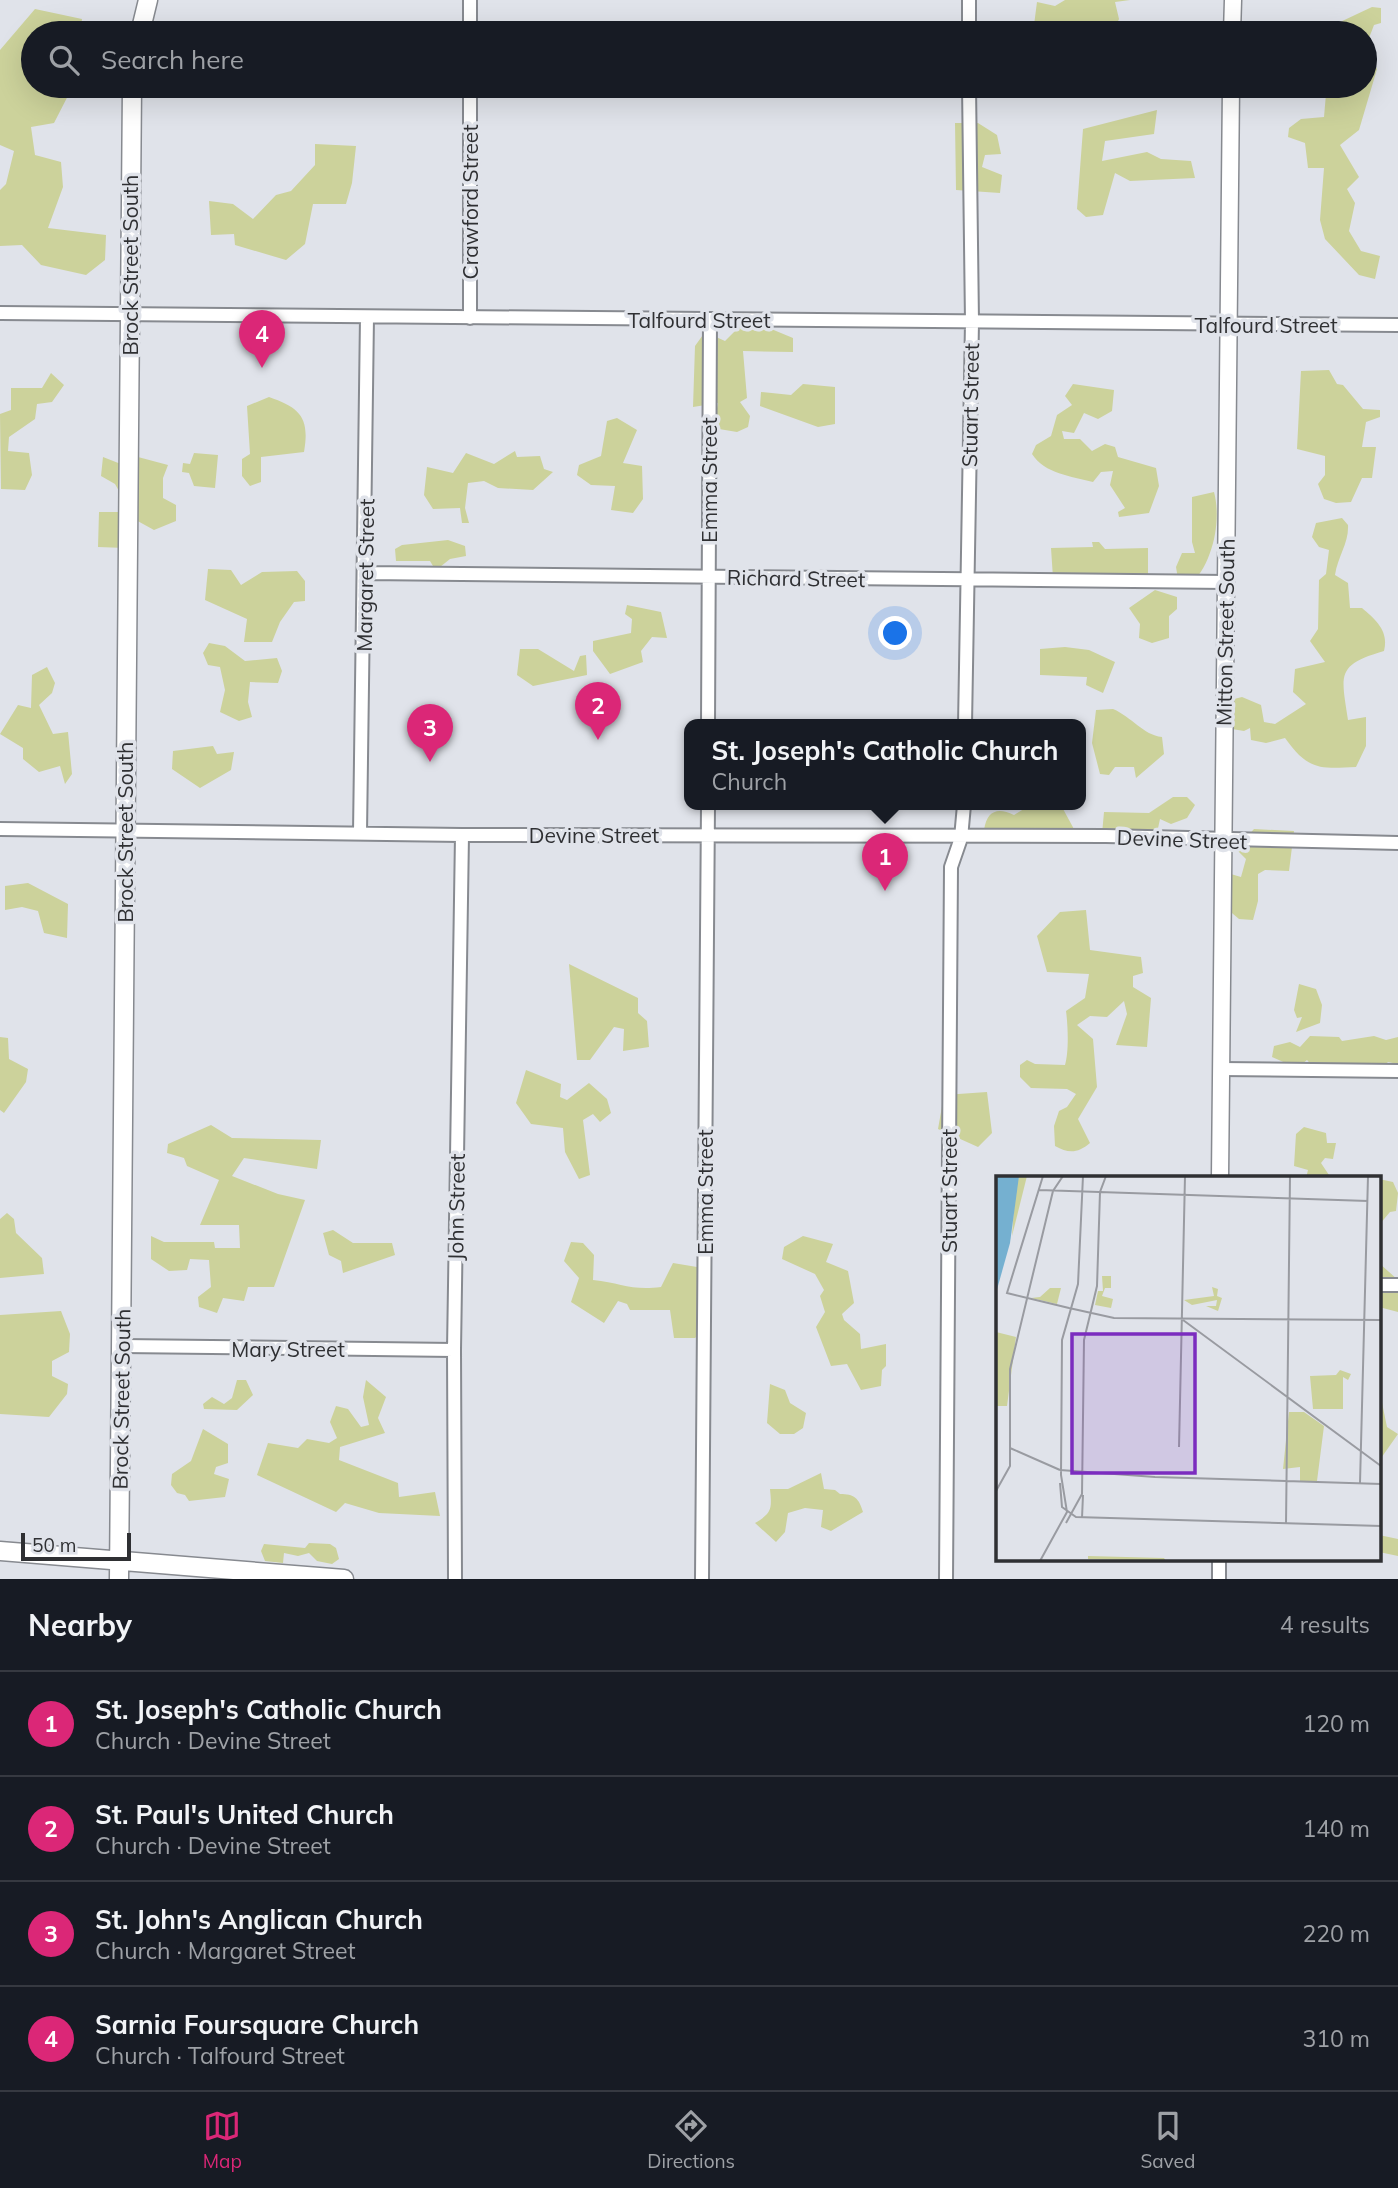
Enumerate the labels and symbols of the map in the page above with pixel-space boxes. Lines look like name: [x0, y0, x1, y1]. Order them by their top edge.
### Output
street label: Crawford Street: [457, 124, 483, 280]
street label: Brock Street South: [117, 175, 143, 355]
street label: Talfourd Street: [627, 307, 771, 333]
pin: 4: [239, 310, 285, 368]
street label: Talfourd Street: [1194, 312, 1338, 338]
street label: Stuart Street: [956, 343, 984, 467]
street label: Emma Street: [696, 417, 722, 543]
street label: Margaret Street: [351, 498, 379, 652]
street label: Mitton Street South: [1210, 538, 1240, 726]
street label: Richard Street: [727, 564, 865, 592]
your location: [878, 616, 912, 650]
pin: 2: [575, 682, 621, 740]
pin: 3: [407, 704, 453, 762]
street label: Brock Street South: [112, 742, 138, 922]
street label: Devine Street: [529, 822, 659, 848]
street label: Devine Street: [1116, 824, 1248, 854]
pin: 1: [862, 833, 908, 891]
street label: Emma Street: [692, 1129, 718, 1255]
street label: Stuart Street: [936, 1129, 962, 1253]
street label: John Street: [442, 1153, 470, 1261]
inset map: [996, 1176, 1380, 1562]
street label: Brock Street South: [106, 1308, 136, 1490]
street label: Mary Street: [231, 1336, 345, 1362]
scale bar: [21, 1530, 131, 1562]

